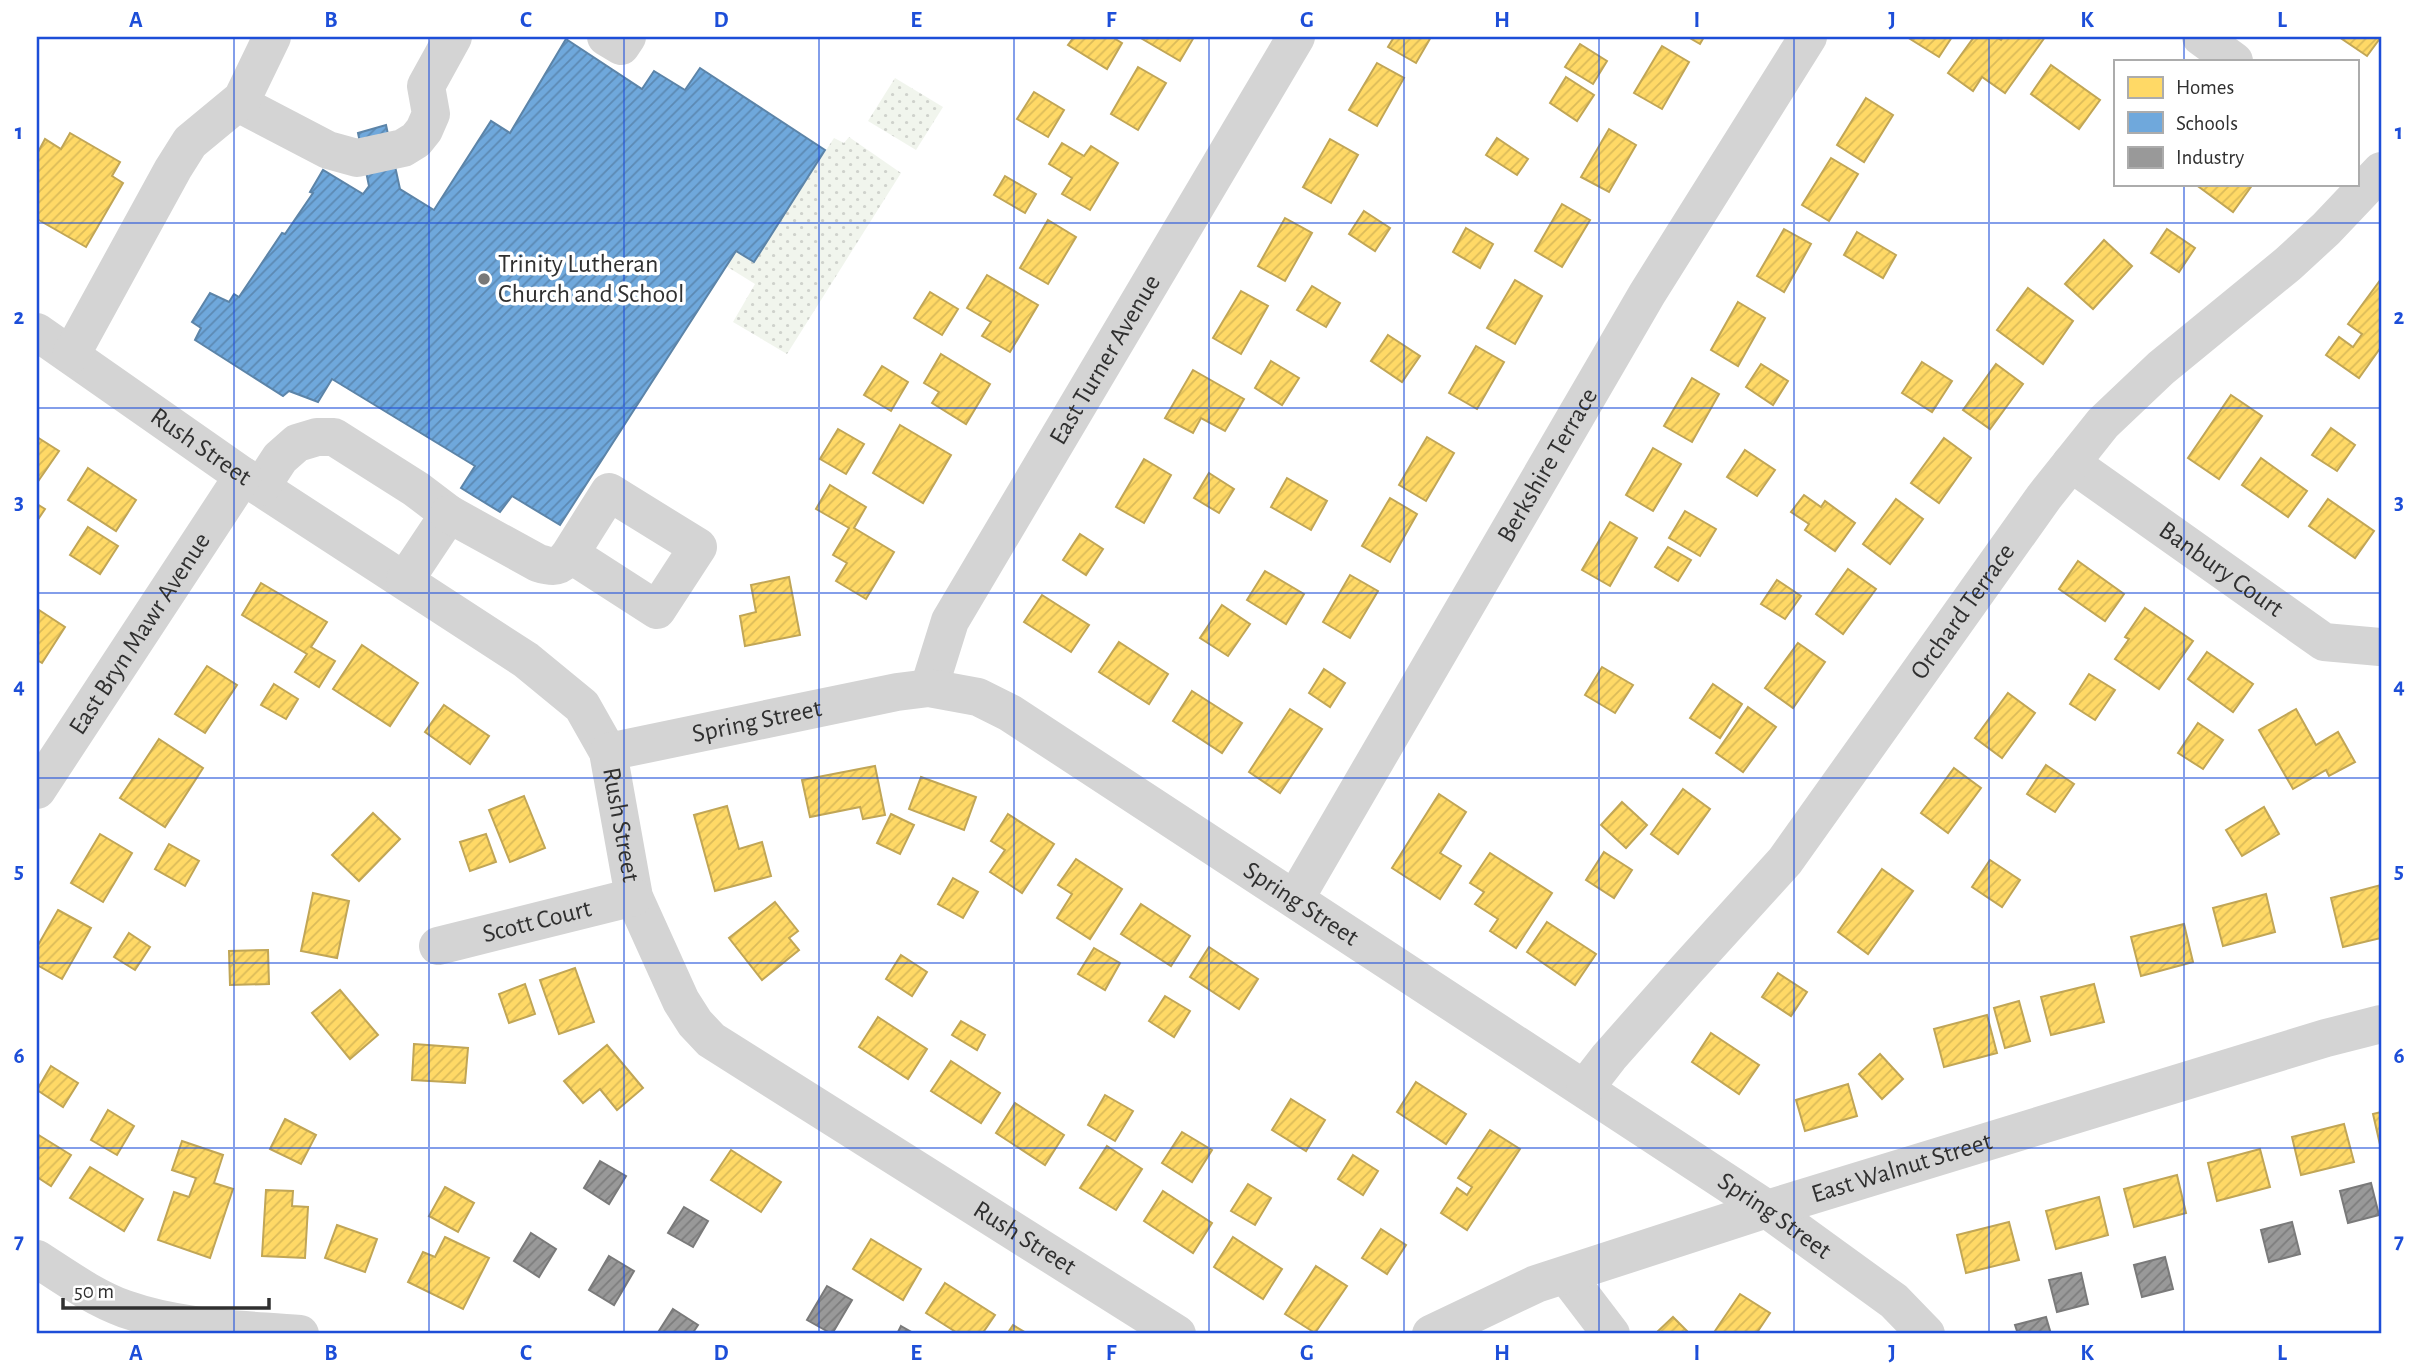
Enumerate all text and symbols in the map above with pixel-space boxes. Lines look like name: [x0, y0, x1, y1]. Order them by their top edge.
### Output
text: A: [129, 9, 143, 32]
text: B: [324, 9, 338, 32]
text: C: [520, 9, 532, 32]
text: D: [713, 9, 729, 32]
text: E: [910, 9, 922, 32]
text: F: [1106, 9, 1117, 32]
text: G: [1300, 9, 1314, 32]
text: H: [1494, 9, 1510, 32]
text: I: [1694, 9, 1700, 32]
text: J: [1888, 9, 1896, 32]
text: K: [2080, 9, 2094, 32]
text: L: [2277, 9, 2287, 32]
legend: [2114, 60, 2358, 186]
text: Homes: [2176, 77, 2234, 98]
text: Schools: [2176, 113, 2238, 134]
text: 1: [15, 121, 23, 144]
text: 1: [2395, 121, 2403, 144]
text: Industry: [2176, 147, 2244, 168]
place label: Trinity Lutheran Church and School: [498, 251, 684, 307]
street label: East Turner Avenue: [1045, 270, 1165, 449]
marker: Trinity Lutheran Church and School: [476, 271, 492, 287]
text: 2: [14, 306, 25, 329]
text: 2: [2394, 306, 2405, 329]
street label: Berkshire Terrace: [1493, 383, 1602, 547]
street label: Rush Street: [146, 403, 256, 490]
text: 3: [14, 491, 24, 514]
text: 3: [2394, 491, 2404, 514]
street label: Banbury Court: [2154, 517, 2288, 622]
street label: East Bryn Mawr Avenue: [64, 528, 215, 739]
street label: Orchard Terrace: [1906, 539, 2020, 684]
text: 4: [13, 675, 25, 698]
text: 4: [2393, 675, 2405, 698]
street label: Spring Street: [690, 695, 824, 747]
street label: Rush Street: [598, 765, 644, 884]
street label: Spring Street: [1239, 857, 1363, 951]
text: 5: [14, 860, 24, 883]
text: 5: [2394, 860, 2404, 883]
street label: Scott Court: [480, 895, 594, 947]
text: 6: [13, 1045, 25, 1068]
text: 6: [2393, 1045, 2405, 1068]
street label: East Walnut Street: [1808, 1128, 1995, 1208]
street label: Spring Street: [1713, 1168, 1836, 1264]
street label: Rush Street: [969, 1196, 1081, 1280]
text: 7: [14, 1230, 24, 1253]
text: 7: [2394, 1230, 2404, 1253]
scale bar: [63, 1266, 270, 1310]
text: 50 m: [74, 1281, 114, 1302]
text: A: [129, 1342, 143, 1365]
text: B: [324, 1342, 338, 1365]
text: C: [520, 1342, 532, 1365]
text: D: [713, 1342, 729, 1365]
text: E: [910, 1342, 922, 1365]
text: F: [1106, 1342, 1117, 1365]
text: G: [1300, 1342, 1314, 1365]
text: H: [1494, 1342, 1510, 1365]
text: I: [1694, 1342, 1700, 1365]
text: J: [1888, 1342, 1896, 1365]
text: K: [2080, 1342, 2094, 1365]
text: L: [2277, 1342, 2287, 1365]

